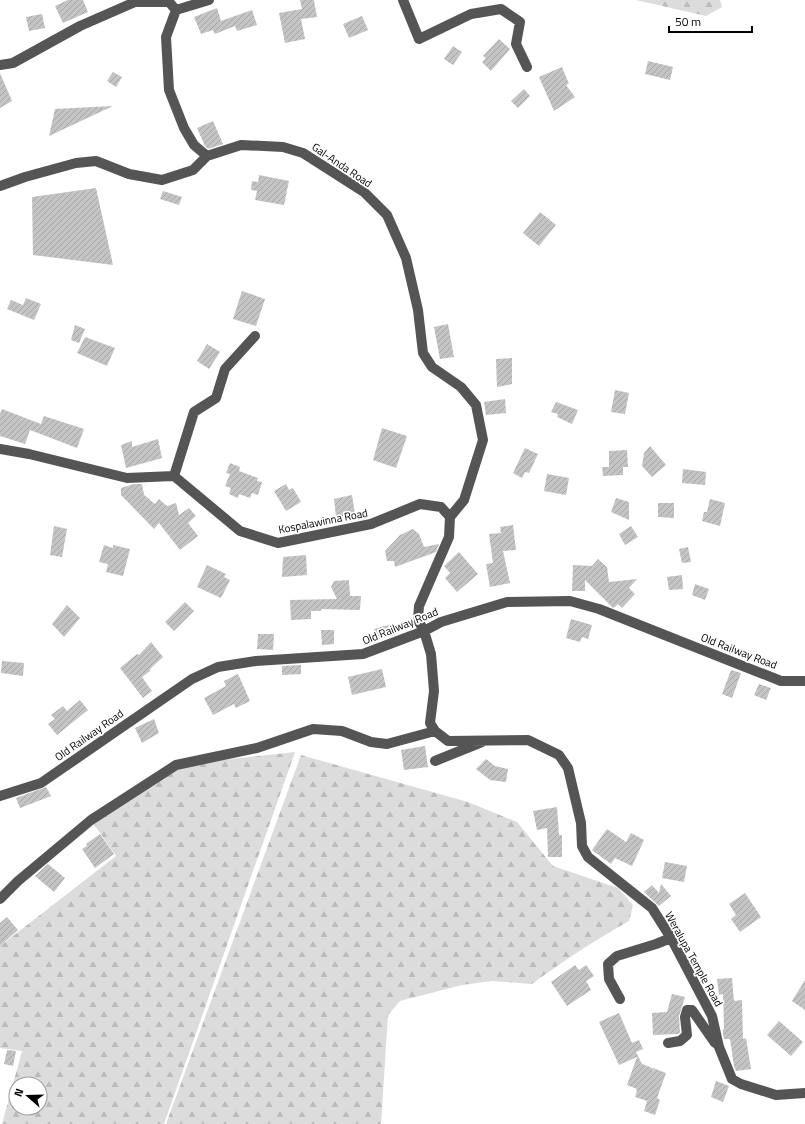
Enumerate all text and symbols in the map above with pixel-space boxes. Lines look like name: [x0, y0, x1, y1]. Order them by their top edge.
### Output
scale bar: [669, 8, 752, 34]
text: 50 m: [675, 12, 701, 31]
street label: Gal-Anda Road: [309, 139, 375, 191]
street label: Kospalawinna Road: [277, 504, 369, 538]
street label: Old Railway Road: [360, 603, 441, 649]
street label: Old Railway Road: [699, 629, 780, 673]
street label: Old Railway Road: [51, 705, 127, 765]
street label: Weralupa Temple Road: [661, 909, 727, 1009]
north arrow: [8, 1076, 48, 1116]
text: N: [10, 1086, 27, 1099]

